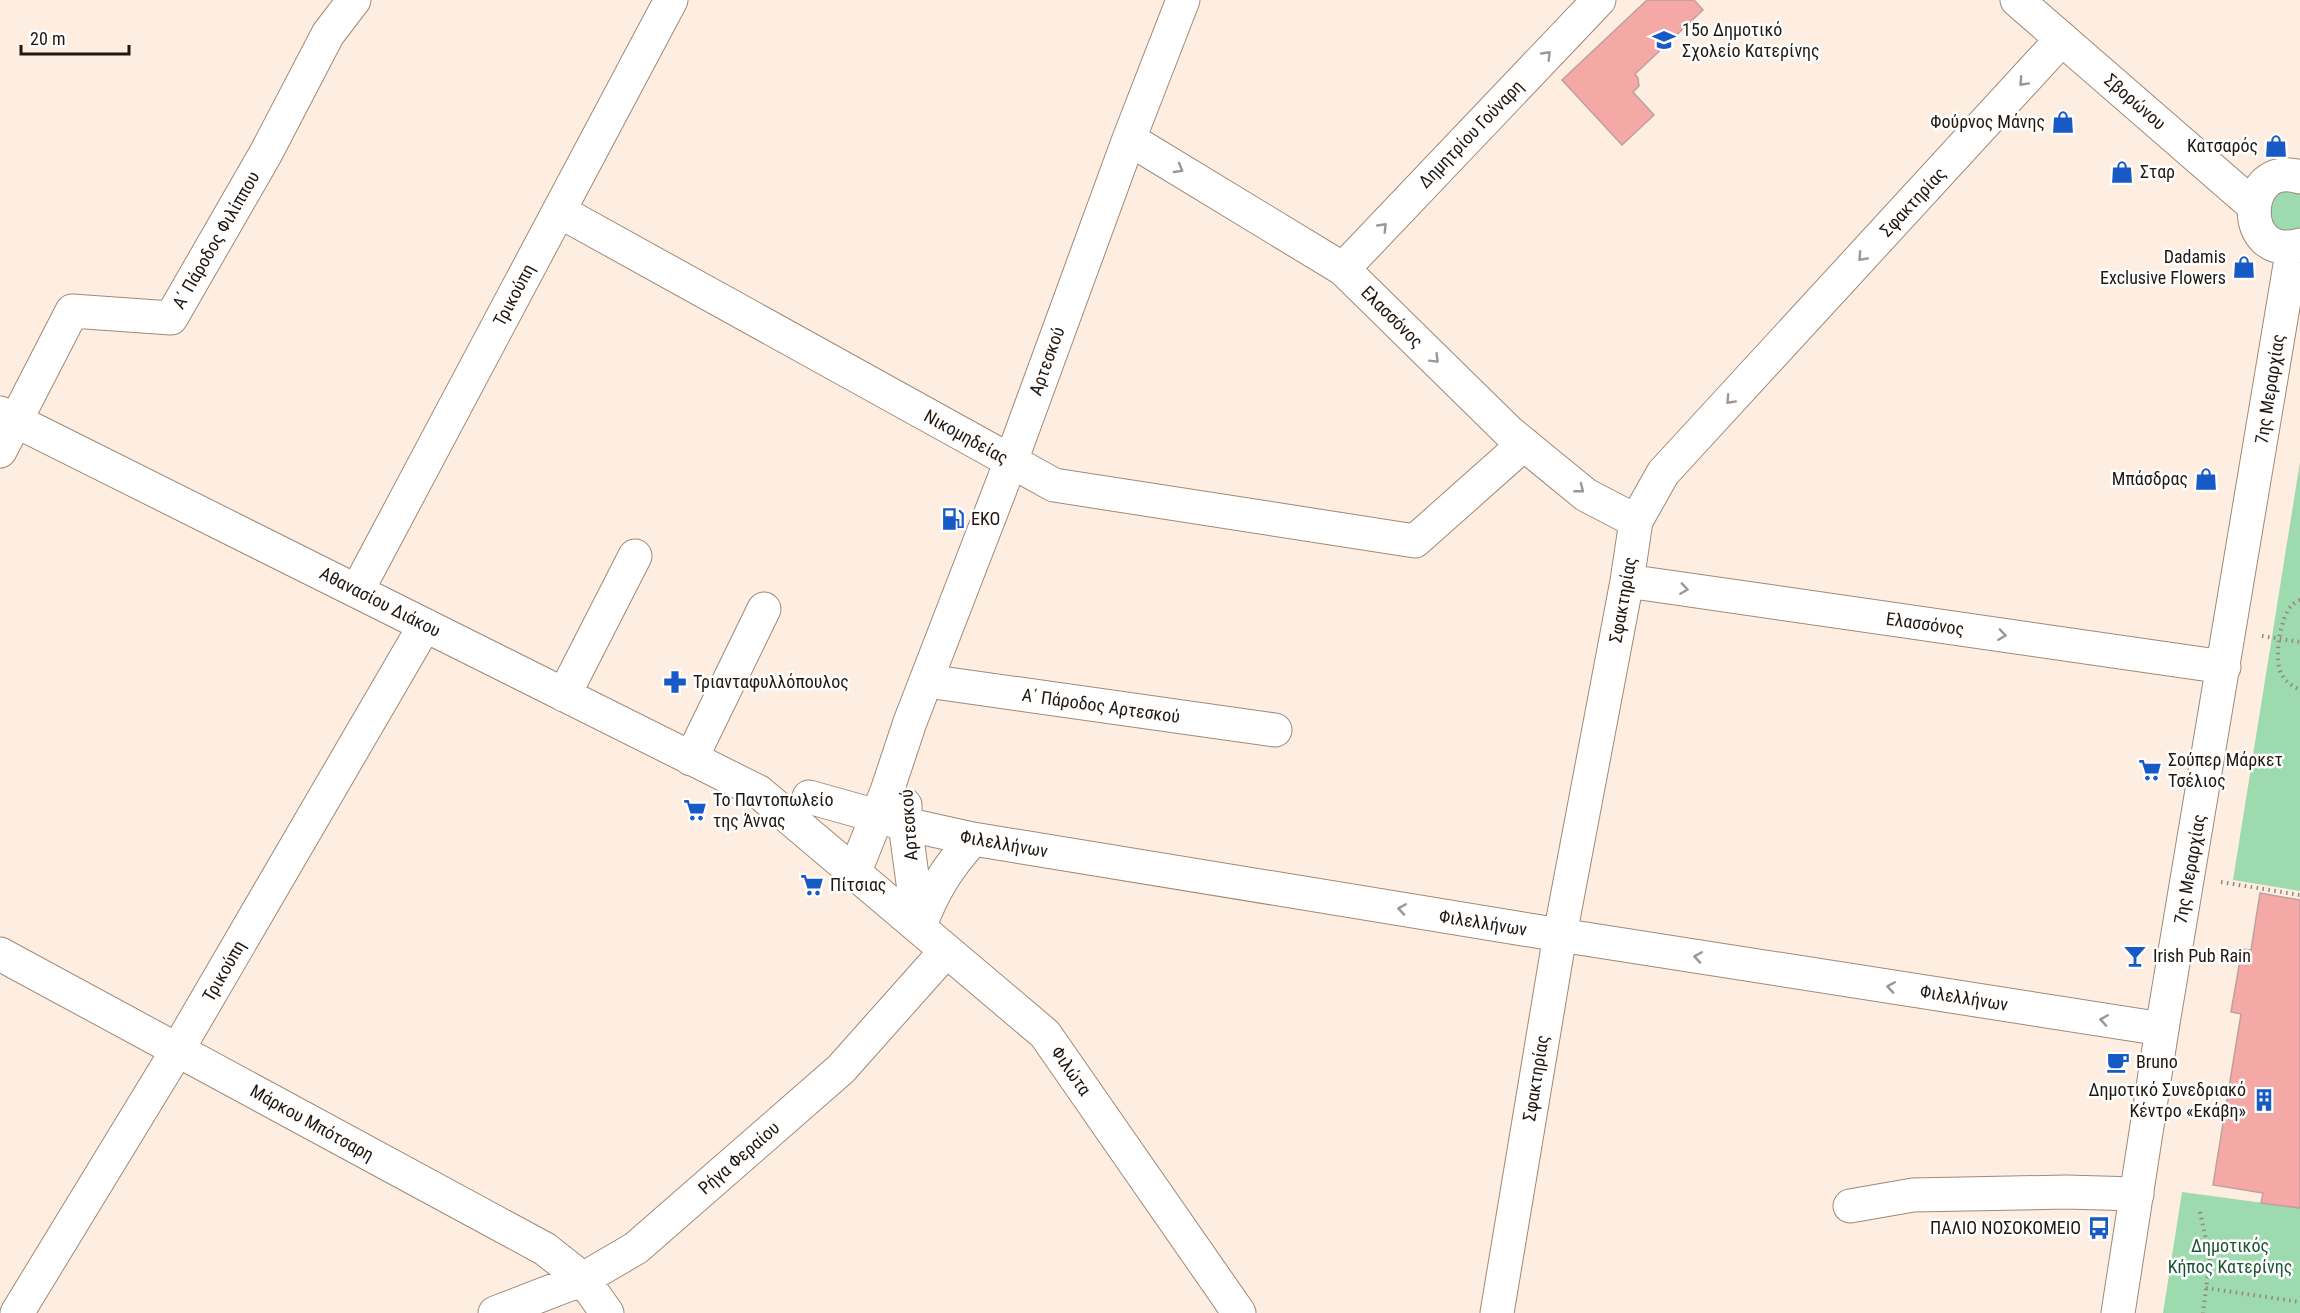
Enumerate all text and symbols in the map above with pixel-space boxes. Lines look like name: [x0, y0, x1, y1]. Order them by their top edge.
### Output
scale bar: [21, 18, 129, 56]
place label: 15ο Δημοτικό Σχολείο Κατερίνης: [1682, 19, 1820, 61]
school or university icon: 15ο Δημοτικό Σχολείο Κατερίνης: [1651, 27, 1677, 53]
text: 20 m: [30, 28, 65, 49]
one-way arrow: [1540, 51, 1551, 61]
street label: Σβορώνου: [2100, 69, 2170, 134]
street label: Δημητρίου Γούναρη: [1414, 75, 1527, 192]
one-way arrow: [2019, 76, 2030, 86]
shop icon: Φούρνος Μάνης: [2050, 109, 2076, 135]
place label: Φούρνος Μάνης: [1930, 111, 2045, 132]
shop icon: Κατσαρός: [2263, 133, 2289, 159]
place label: Κατσαρός: [2187, 135, 2258, 156]
shop icon: Σταρ: [2109, 159, 2135, 185]
place label: Σταρ: [2140, 161, 2175, 182]
one-way arrow: [1173, 162, 1183, 174]
street label: Σφακτηρίας: [1875, 163, 1950, 241]
street label: Α΄ Πάροδος Φιλίππου: [168, 167, 263, 312]
one-way arrow: [1376, 223, 1387, 234]
place label: Dadamis Exclusive Flowers: [2100, 246, 2226, 288]
one-way arrow: [1858, 250, 1869, 260]
shop icon: Dadamis Exclusive Flowers: [2231, 254, 2257, 280]
street label: Τρικούπη: [488, 260, 539, 329]
street label: Ελασσόνος: [1357, 281, 1428, 352]
street label: Αρτεσκού: [1024, 324, 1069, 398]
street label: 7ης Μεραρχίας: [2250, 332, 2289, 445]
one-way arrow: [1427, 352, 1438, 363]
one-way arrow: [1726, 393, 1737, 404]
street label: Νικομηδείας: [921, 405, 1012, 468]
shop icon: Μπάσδρας: [2193, 466, 2219, 492]
place label: Μπάσδρας: [2112, 468, 2188, 489]
one-way arrow: [1573, 482, 1584, 493]
fuel station icon: ΕΚΟ: [940, 506, 966, 532]
place label: ΕΚΟ: [971, 508, 1000, 529]
street label: Σφακτηρίας: [1605, 555, 1640, 645]
street label: Αθανασίου Διάκου: [316, 562, 444, 641]
one-way arrow: [1680, 583, 1689, 595]
street label: Ελασσόνος: [1885, 608, 1965, 639]
one-way arrow: [1998, 628, 2007, 640]
pharmacy icon: Τριανταφυλλόπουλος: [662, 669, 688, 695]
place label: Τριανταφυλλόπουλος: [693, 671, 849, 692]
street label: Α΄ Πάροδος Αρτεσκού: [1021, 684, 1181, 727]
place label: Σούπερ Μάρκετ Τσέλιος: [2168, 749, 2283, 791]
supermarket icon: Σούπερ Μάρκετ Τσέλιος: [2137, 757, 2163, 783]
place label: Το Παντοπωλείο της Άννας: [713, 789, 834, 831]
street label: Αρτεσκού: [896, 789, 921, 861]
supermarket icon: Το Παντοπωλείο της Άννας: [682, 797, 708, 823]
street label: 7ης Μεραρχίας: [2170, 812, 2209, 925]
street label: Φιλελλήνων: [959, 825, 1050, 862]
supermarket icon: Πίτσιας: [799, 872, 825, 898]
place label: Πίτσιας: [830, 874, 886, 895]
one-way arrow: [1398, 904, 1407, 916]
street label: Φιλελλήνων: [1438, 905, 1529, 940]
street label: Τρικούπη: [198, 936, 249, 1005]
bar icon: Irish Pub Rain: [2122, 943, 2148, 969]
place label: Irish Pub Rain: [2153, 945, 2251, 966]
one-way arrow: [1694, 951, 1703, 963]
street label: Φιλελλήνων: [1919, 980, 2010, 1015]
one-way arrow: [1886, 981, 1896, 993]
one-way arrow: [2100, 1014, 2110, 1027]
street label: Σφακτηρίας: [1518, 1033, 1553, 1123]
street label: Φιλώτα: [1047, 1042, 1096, 1099]
cafe icon: Bruno: [2105, 1049, 2131, 1075]
place label: Bruno: [2136, 1051, 2178, 1072]
place label: Δημοτικό Συνεδριακό Κέντρο «Εκάβη»: [2089, 1079, 2246, 1121]
street label: Μάρκου Μπότσαρη: [247, 1080, 378, 1165]
building icon: Δημοτικό Συνεδριακό Κέντρο «Εκάβη»: [2251, 1087, 2277, 1113]
street label: Ρήγα Φεραίου: [694, 1117, 783, 1199]
bus stop icon: ΠΑΛΙΟ ΝΟΣΟΚΟΜΕΙΟ: [2086, 1215, 2112, 1241]
place label: ΠΑΛΙΟ ΝΟΣΟΚΟΜΕΙΟ: [1930, 1217, 2081, 1238]
park label: Δημοτικός Κήπος Κατερίνης: [2168, 1235, 2292, 1277]

